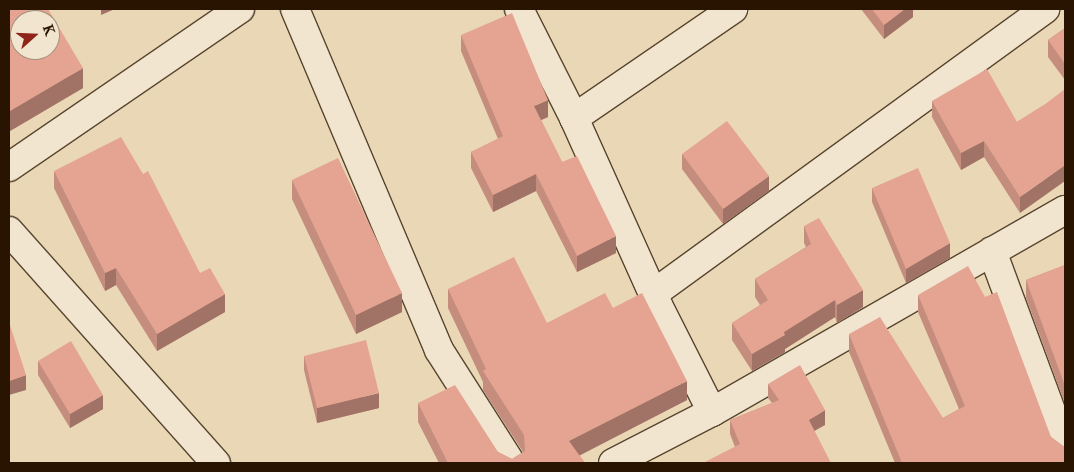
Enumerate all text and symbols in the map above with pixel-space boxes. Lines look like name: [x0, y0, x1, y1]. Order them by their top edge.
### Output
north arrow: [10, 10, 60, 60]
text: K: [39, 22, 58, 38]

